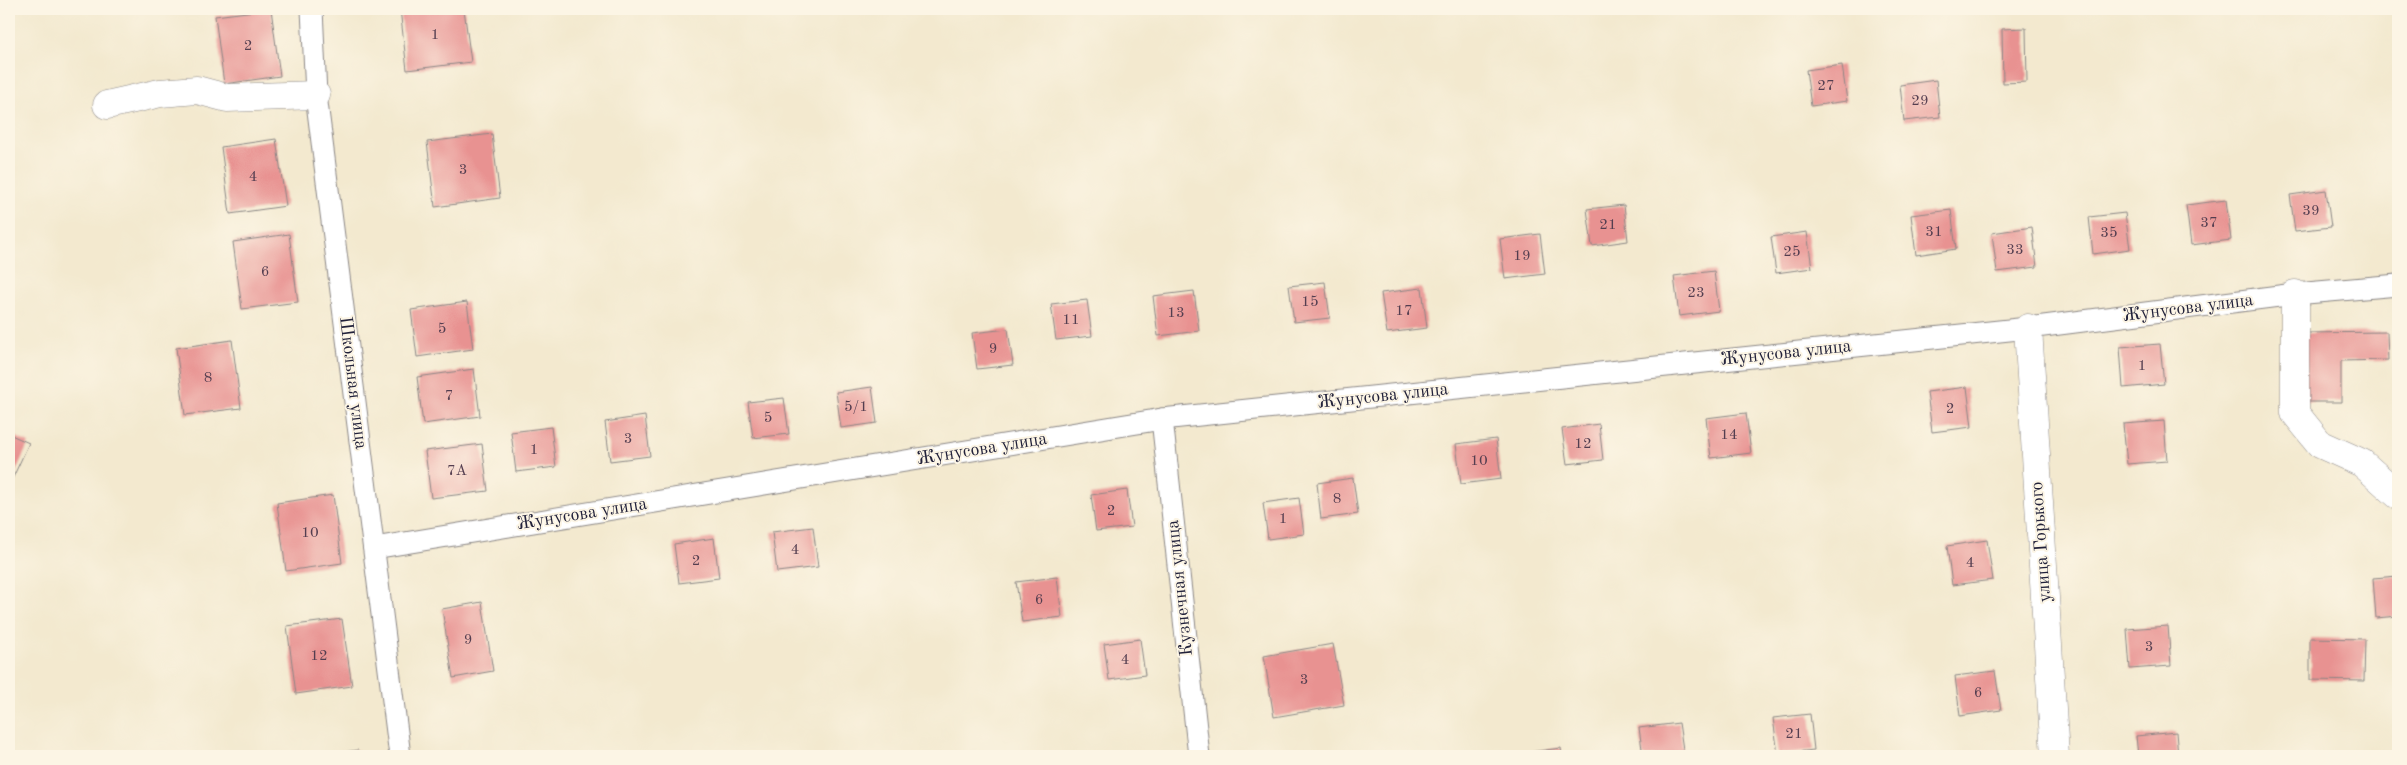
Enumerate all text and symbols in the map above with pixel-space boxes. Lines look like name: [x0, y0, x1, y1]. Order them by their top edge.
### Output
house number: 1: [431, 28, 439, 43]
house number: 2: [244, 39, 252, 54]
house number: 27: [1817, 79, 1835, 94]
house number: 29: [1911, 94, 1929, 109]
house number: 3: [459, 163, 467, 178]
house number: 4: [249, 170, 257, 185]
house number: 39: [2302, 204, 2320, 219]
house number: 37: [2200, 216, 2218, 231]
house number: 21: [1599, 218, 1617, 233]
house number: 31: [1925, 225, 1943, 240]
house number: 35: [2100, 226, 2118, 241]
house number: 33: [2006, 243, 2024, 258]
house number: 25: [1783, 245, 1801, 260]
house number: 19: [1513, 249, 1531, 264]
house number: 6: [261, 265, 269, 280]
house number: 23: [1687, 286, 1705, 301]
street label: Жунусова улица: [2122, 291, 2255, 325]
house number: 15: [1301, 295, 1319, 310]
house number: 17: [1395, 304, 1413, 319]
house number: 13: [1167, 306, 1185, 321]
house number: 11: [1062, 313, 1080, 328]
street label: Школьная улица: [336, 316, 370, 450]
house number: 5: [438, 322, 446, 337]
street label: Жунусова улица: [1720, 337, 1852, 369]
house number: 9: [989, 342, 997, 357]
house number: 1: [2138, 359, 2146, 374]
house number: 8: [204, 371, 212, 386]
street label: Жунусова улица: [1317, 380, 1449, 412]
house number: 7: [445, 389, 453, 404]
house number: 5/1: [844, 400, 868, 415]
house number: 2: [1946, 402, 1954, 417]
house number: 5: [764, 411, 772, 426]
house number: 14: [1720, 428, 1738, 443]
street label: Жунусова улица: [916, 430, 1049, 468]
house number: 3: [624, 432, 632, 447]
house number: 12: [1574, 437, 1592, 452]
house number: 1: [530, 443, 538, 458]
house number: 10: [1470, 454, 1488, 469]
house number: 7А: [447, 464, 468, 479]
street label: улица Горького: [2028, 481, 2054, 603]
house number: 8: [1333, 492, 1341, 507]
street label: Жунусова улица: [516, 495, 649, 533]
house number: 2: [1107, 504, 1115, 519]
house number: 1: [1279, 512, 1287, 527]
street label: Кузнечная улица: [1164, 519, 1196, 657]
house number: 10: [301, 526, 319, 541]
house number: 4: [791, 543, 799, 558]
house number: 2: [692, 554, 700, 569]
house number: 4: [1966, 556, 1974, 571]
house number: 6: [1035, 593, 1043, 608]
house number: 9: [464, 633, 472, 648]
house number: 3: [2145, 640, 2153, 655]
house number: 12: [310, 649, 328, 664]
house number: 4: [1121, 653, 1129, 668]
house number: 3: [1300, 673, 1308, 688]
house number: 6: [1974, 686, 1982, 701]
house number: 21: [1785, 727, 1803, 742]

